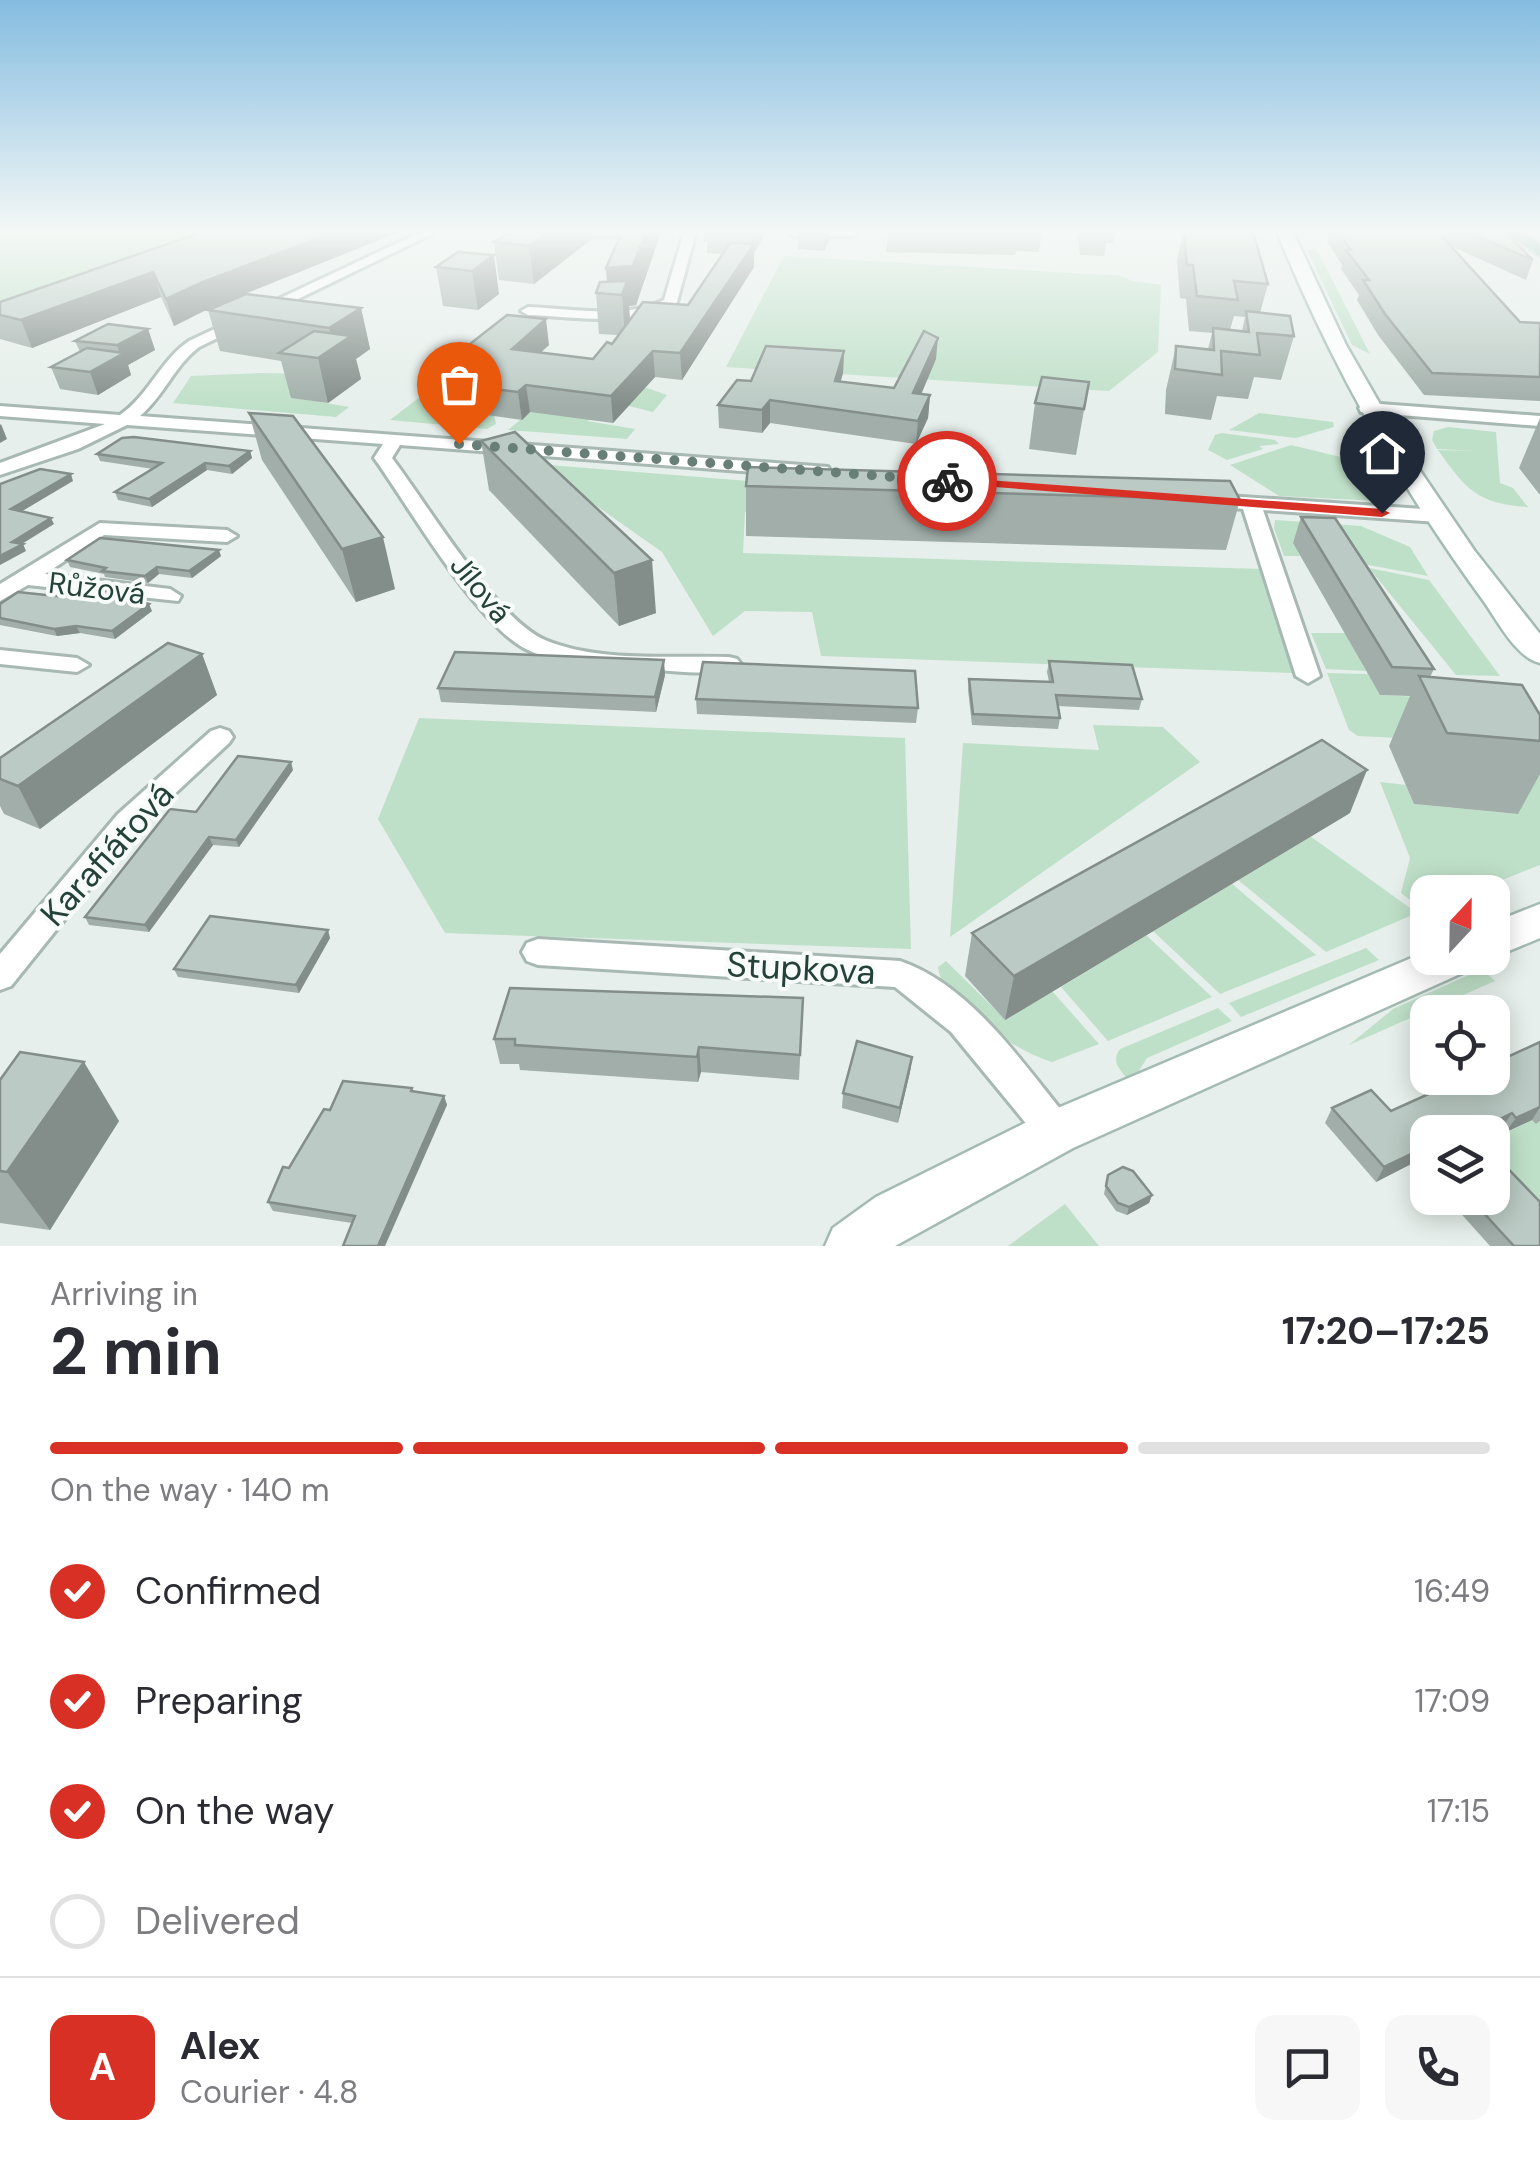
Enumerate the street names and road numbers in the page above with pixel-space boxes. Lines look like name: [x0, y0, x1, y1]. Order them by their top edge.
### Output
street label: Jílová: [442, 547, 520, 631]
street label: Růžová: [46, 563, 148, 613]
street label: Karafiátová: [30, 772, 184, 936]
street label: Stupkova: [725, 941, 877, 995]

